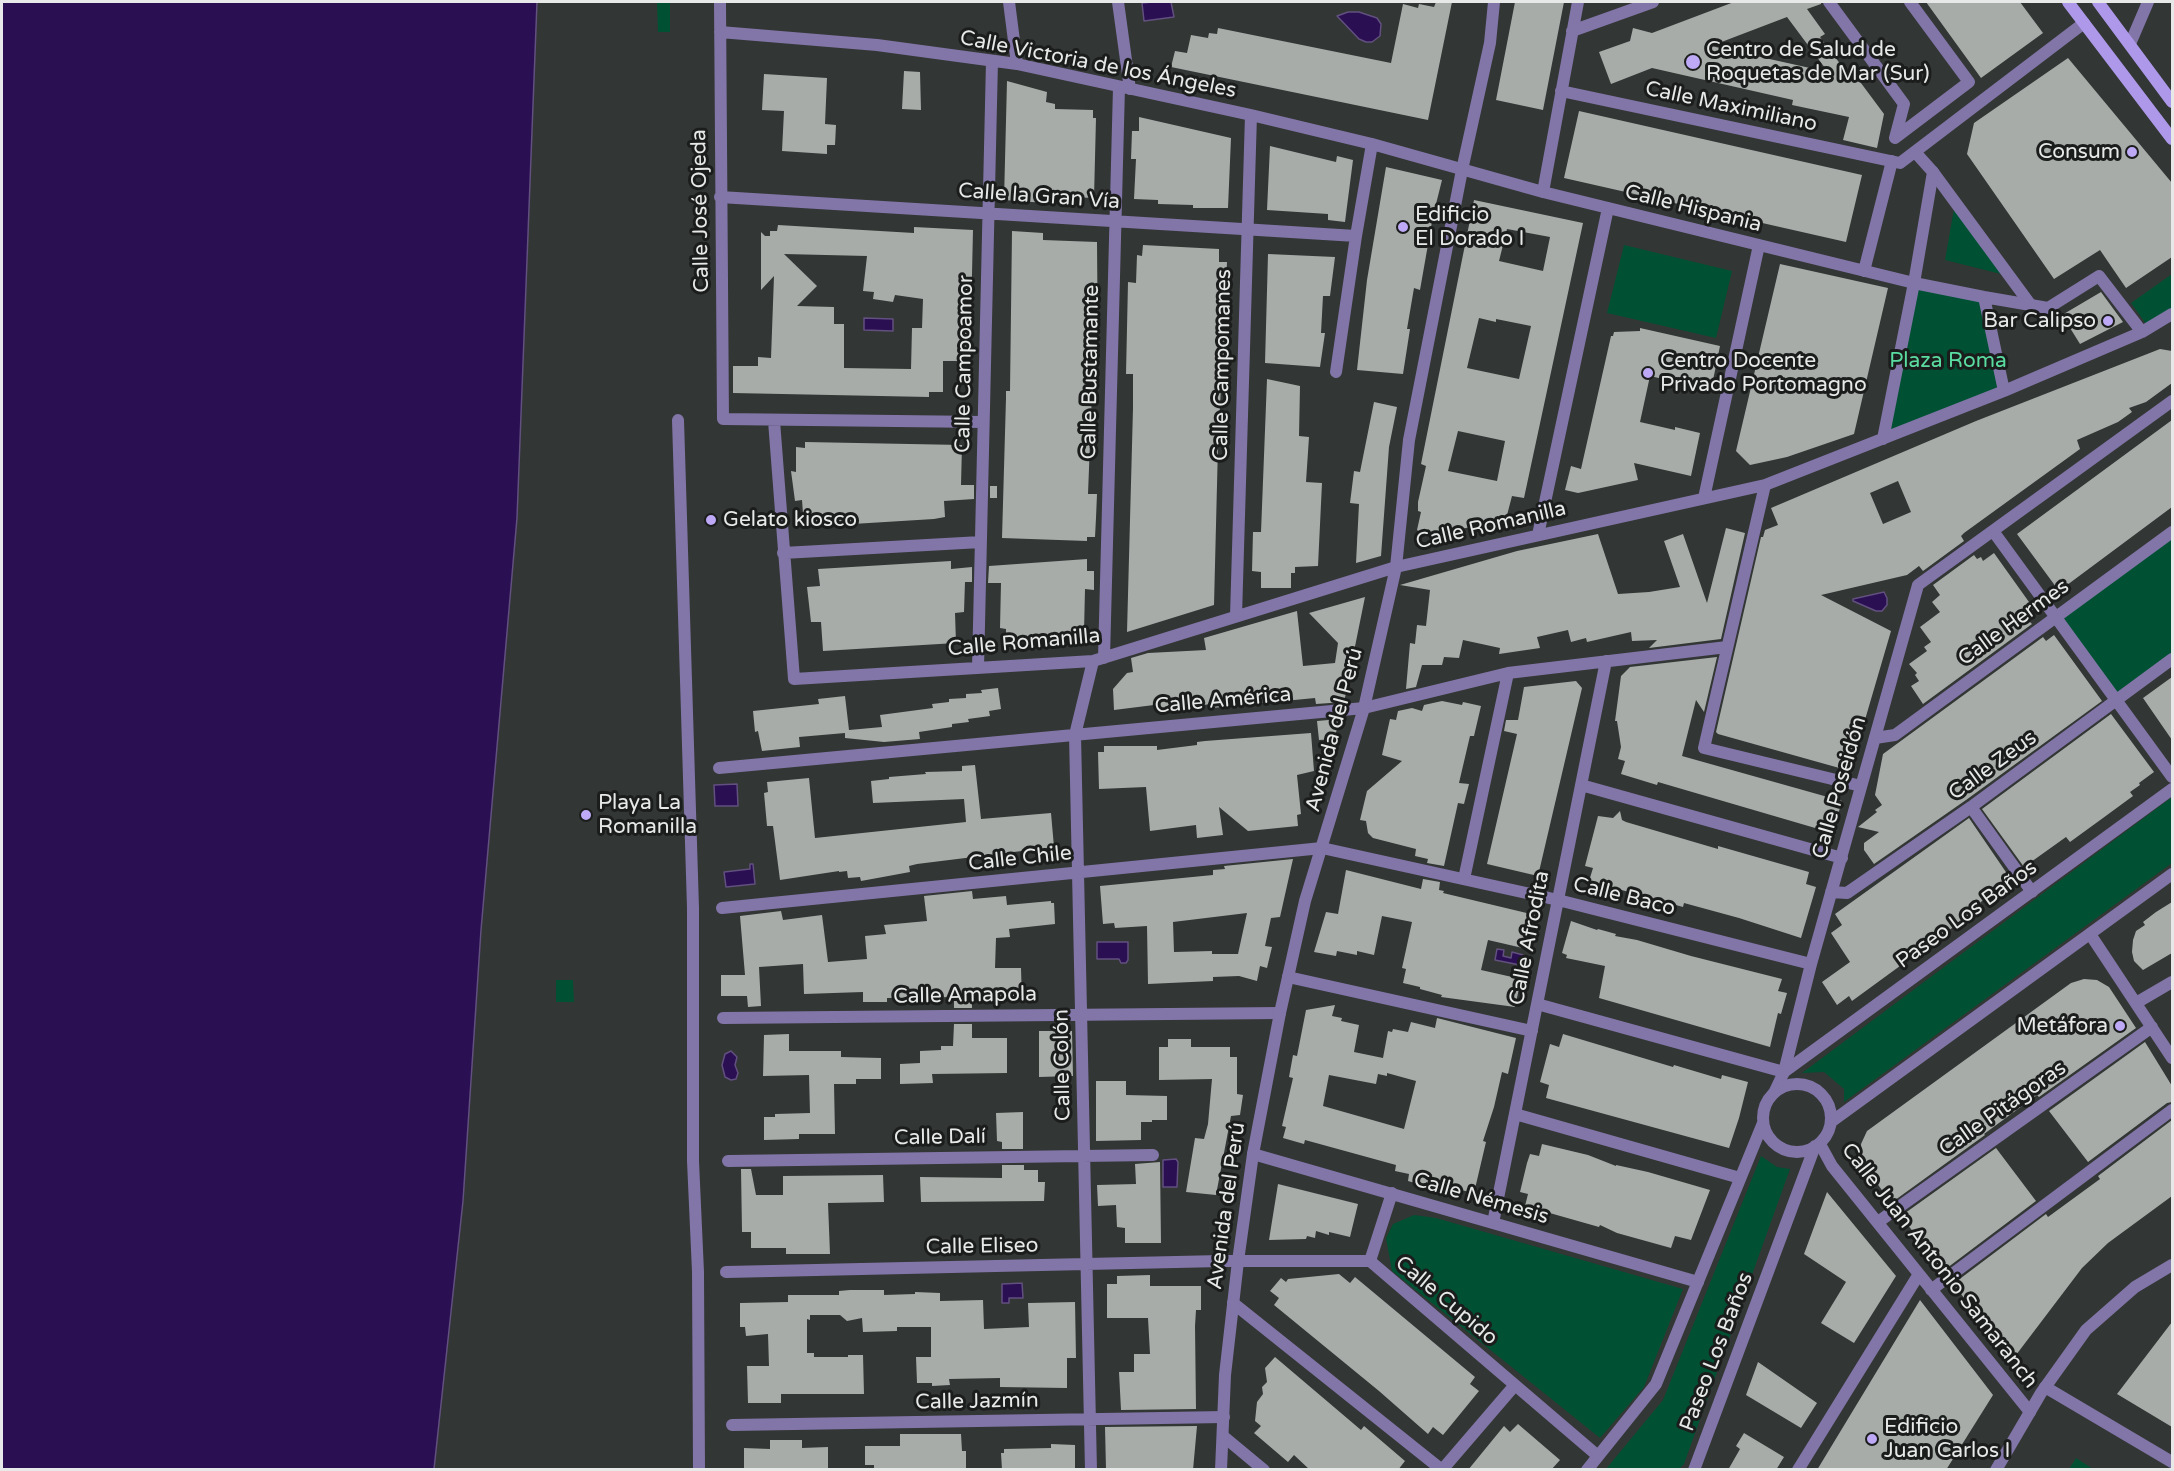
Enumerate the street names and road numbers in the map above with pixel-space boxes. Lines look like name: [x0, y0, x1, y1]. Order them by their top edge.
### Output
street label: Calle Victoria de los Ángeles: [958, 26, 1238, 104]
street label: Calle Maximiliano: [1643, 76, 1819, 138]
street label: Calle José Ojeda: [687, 129, 715, 293]
street label: Calle la Gran Vía: [957, 179, 1121, 215]
street label: Calle Hispania: [1622, 180, 1764, 238]
street label: Calle Campomanes: [1209, 269, 1237, 461]
street label: Calle Campoamor: [951, 275, 979, 453]
street label: Calle Bustamante: [1077, 284, 1105, 460]
street label: Calle Romanilla: [1413, 496, 1569, 556]
street label: Calle Hermes: [1954, 574, 2074, 672]
street label: Calle Romanilla: [947, 624, 1101, 662]
street label: Avenida del Perú: [1301, 645, 1369, 815]
street label: Calle América: [1154, 682, 1292, 720]
street label: Calle Poseidón: [1808, 714, 1872, 862]
street label: Calle Zeus: [1944, 726, 2042, 806]
street label: Calle Chile: [967, 841, 1073, 877]
street label: Paseo Los Baños: [1892, 855, 2042, 975]
street label: Calle Afrodita: [1505, 869, 1555, 1007]
street label: Calle Baco: [1570, 872, 1678, 922]
street label: Calle Amapola: [893, 982, 1037, 1010]
street label: Calle Colón: [1049, 1009, 1077, 1121]
street label: Calle Pitágoras: [1935, 1056, 2071, 1162]
street label: Avenida del Perú: [1203, 1121, 1251, 1291]
street label: Calle Dalí: [894, 1125, 986, 1151]
street label: Calle Juan Antonio Samaranch: [1835, 1138, 2043, 1394]
street label: Calle Némesis: [1411, 1168, 1551, 1230]
street label: Calle Eliseo: [925, 1233, 1039, 1261]
street label: Calle Cupido: [1390, 1251, 1502, 1351]
street label: Paseo Los Baños: [1675, 1269, 1759, 1435]
street label: Calle Jazmín: [915, 1388, 1039, 1416]

